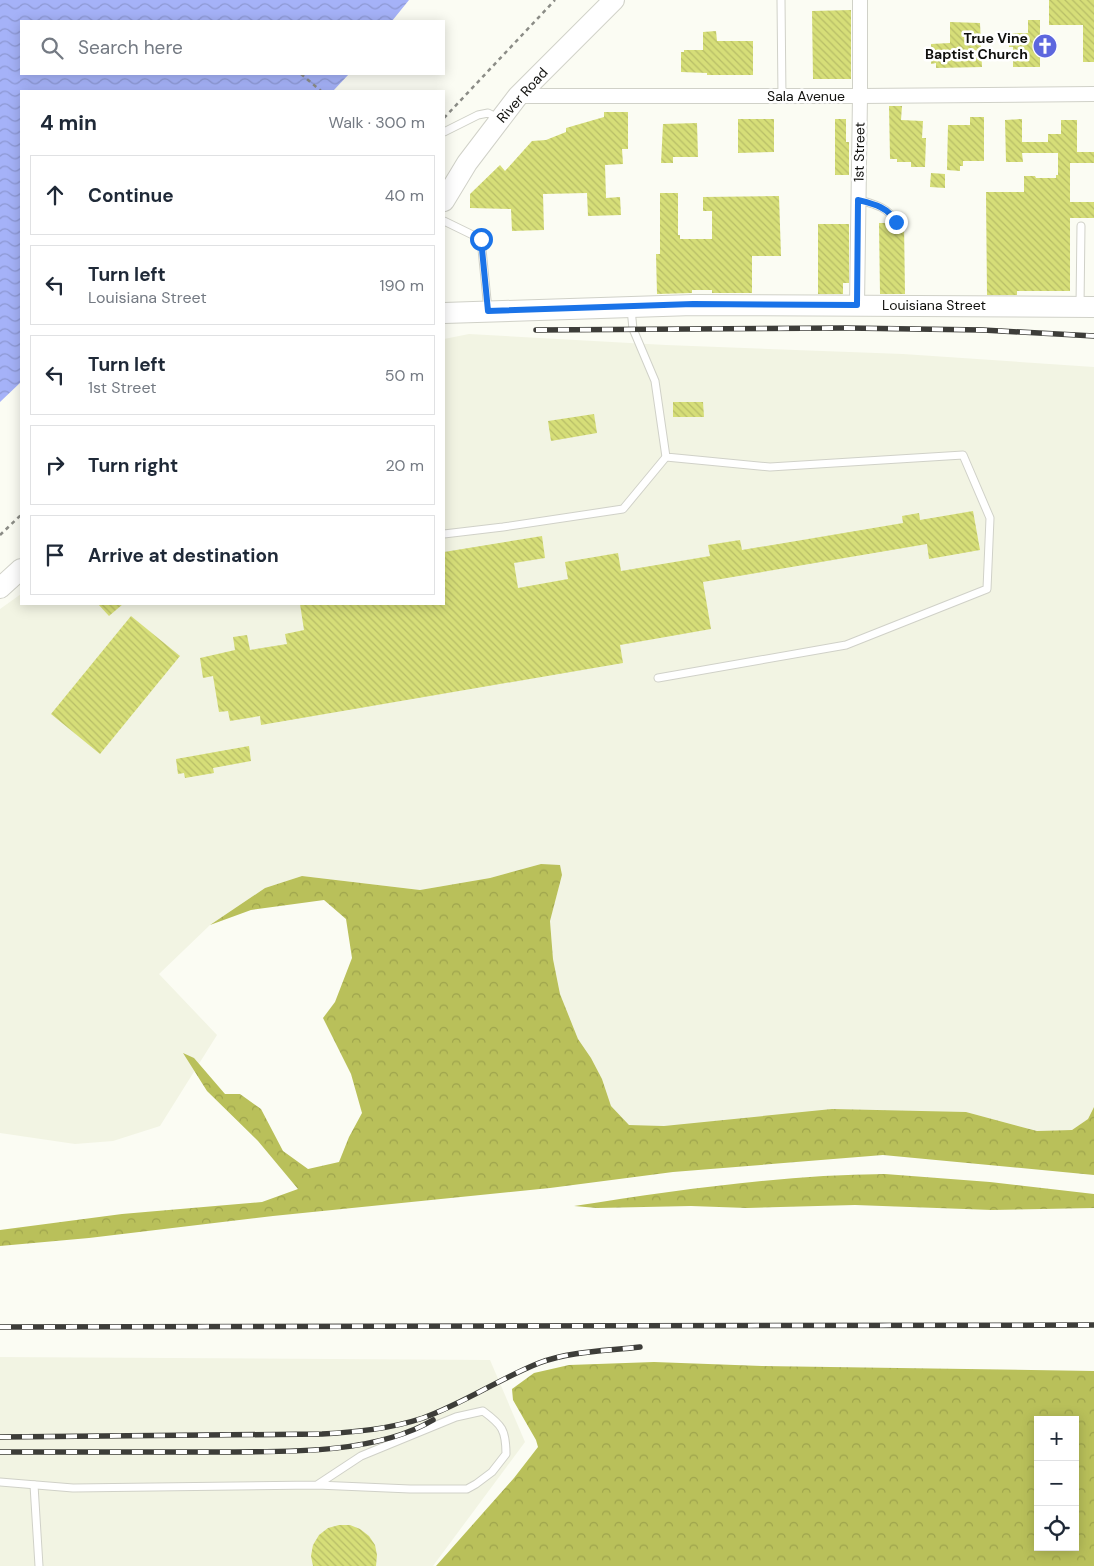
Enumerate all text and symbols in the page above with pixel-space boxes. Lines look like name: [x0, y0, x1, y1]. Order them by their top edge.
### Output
search box: [20, 20, 445, 75]
place label: True Vine Baptist Church: [925, 29, 1028, 63]
church icon: True Vine Baptist Church: [1032, 33, 1058, 59]
icon: search: [38, 34, 66, 62]
text: Search here: [78, 35, 183, 60]
street label: River Road: [493, 64, 551, 126]
street label: Sala Avenue: [767, 87, 845, 105]
text: 4 min: [40, 109, 97, 137]
text: Walk · 300 m: [328, 112, 425, 133]
street label: 1st Street: [849, 122, 869, 182]
icon: ahead: [41, 181, 69, 209]
text: Continue: [88, 183, 174, 208]
text: 40 m: [385, 185, 424, 206]
route end: [885, 211, 908, 234]
route start: [470, 228, 493, 251]
text: Turn left: [88, 262, 166, 287]
icon: left: [41, 271, 69, 299]
text: 190 m: [380, 275, 424, 296]
text: Louisiana Street: [88, 287, 207, 308]
street label: Louisiana Street: [882, 296, 986, 314]
text: Turn left: [88, 352, 166, 377]
icon: left: [41, 361, 69, 389]
text: 50 m: [385, 365, 424, 386]
text: 1st Street: [88, 377, 157, 398]
icon: right: [41, 451, 69, 479]
text: Turn right: [88, 453, 178, 478]
text: 20 m: [385, 455, 424, 476]
icon: arrive: [41, 541, 69, 569]
text: Arrive at destination: [88, 543, 279, 568]
map controls: [1034, 1416, 1079, 1551]
button: +: [1034, 1416, 1079, 1461]
button: −: [1034, 1461, 1079, 1506]
button: locate: [1034, 1506, 1079, 1551]

